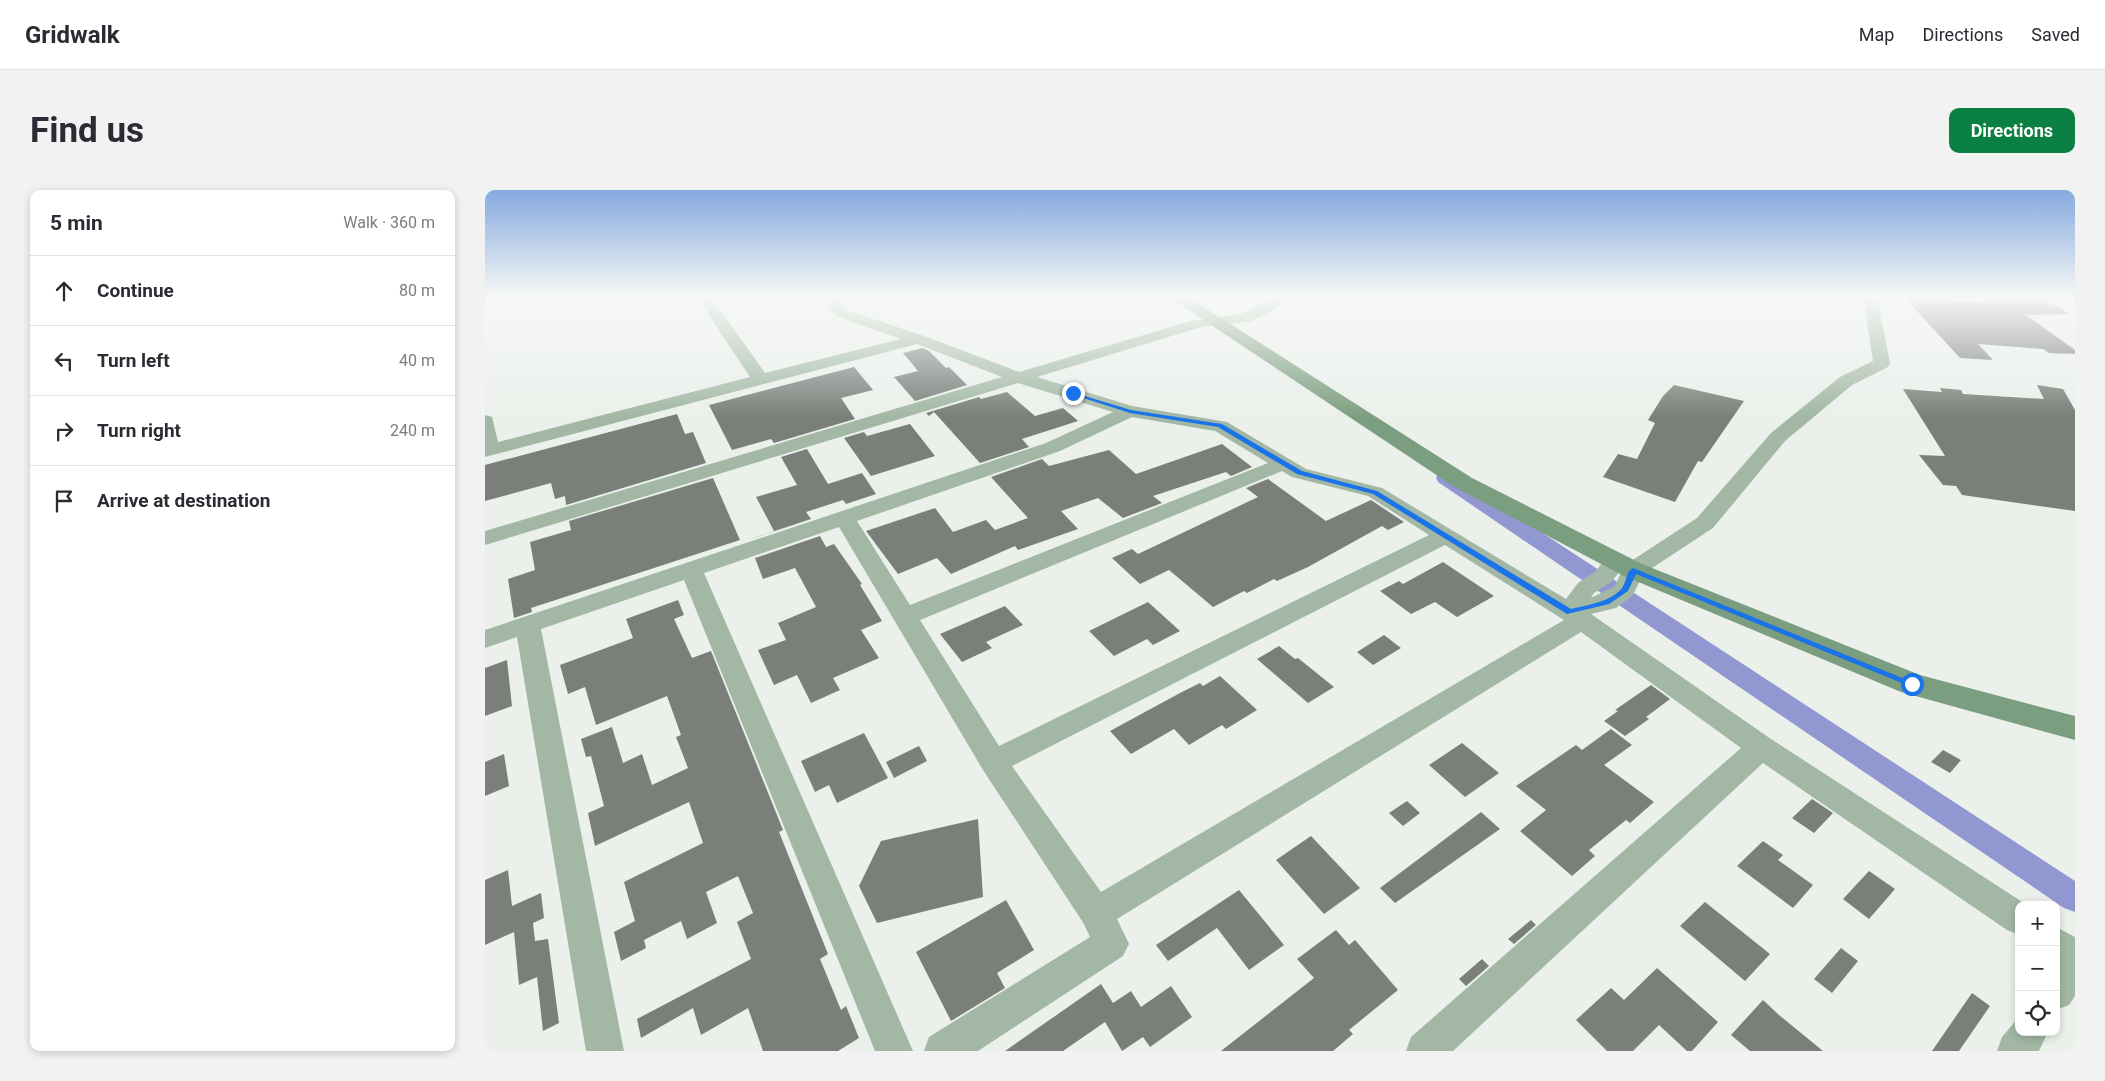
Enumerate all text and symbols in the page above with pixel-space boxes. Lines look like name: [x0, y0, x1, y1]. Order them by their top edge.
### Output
text: Gridwalk: [25, 21, 120, 49]
text: Map: [1859, 24, 1894, 45]
text: Directions: [1922, 24, 2003, 45]
text: Saved: [2031, 24, 2080, 45]
button: Directions: [1949, 108, 2075, 153]
text: Find us: [30, 110, 144, 151]
text: 5 min: [50, 211, 103, 235]
text: Walk · 360 m: [343, 213, 435, 232]
icon: ahead: [50, 277, 78, 305]
text: Continue: [97, 279, 174, 302]
text: 80 m: [399, 281, 435, 300]
icon: left: [50, 347, 78, 375]
text: Turn left: [97, 349, 170, 372]
text: 40 m: [399, 351, 435, 370]
route end: [1062, 382, 1085, 405]
icon: right: [50, 417, 78, 445]
text: Turn right: [97, 419, 181, 442]
text: 240 m: [390, 421, 435, 440]
icon: arrive: [50, 487, 78, 515]
text: Arrive at destination: [97, 489, 270, 512]
route start: [1901, 673, 1924, 696]
map controls: [2015, 901, 2060, 1036]
button: +: [2015, 901, 2060, 946]
button: −: [2015, 946, 2060, 991]
button: locate: [2015, 991, 2060, 1036]

